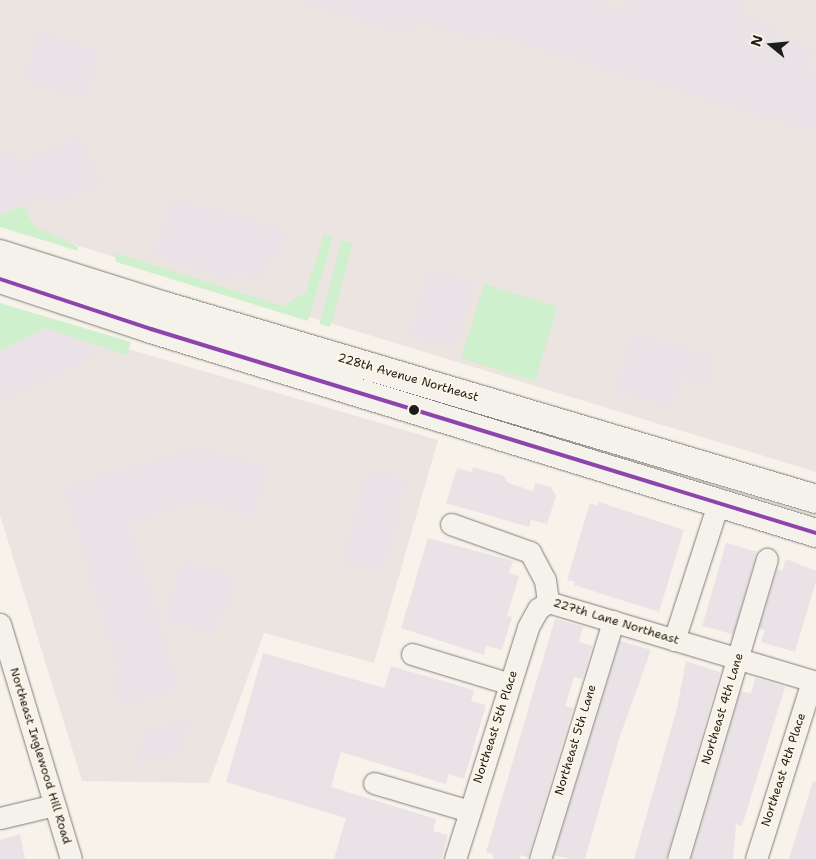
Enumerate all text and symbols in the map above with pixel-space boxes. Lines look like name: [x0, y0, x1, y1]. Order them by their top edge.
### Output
north arrow: [746, 20, 796, 70]
text: N: [746, 33, 767, 49]
street label: 228th Avenue Northeast: [336, 351, 480, 405]
unlabelled marker: [409, 405, 419, 415]
street label: 227th Lane Northeast: [551, 596, 681, 648]
street label: Northeast 4th Lane: [699, 651, 747, 767]
street label: Northeast Inglewood Hill Road: [6, 666, 74, 846]
street label: Northeast 5th Place: [471, 669, 521, 785]
street label: Northeast 5th Lane: [552, 683, 600, 797]
street label: Northeast 4th Place: [759, 711, 809, 829]

